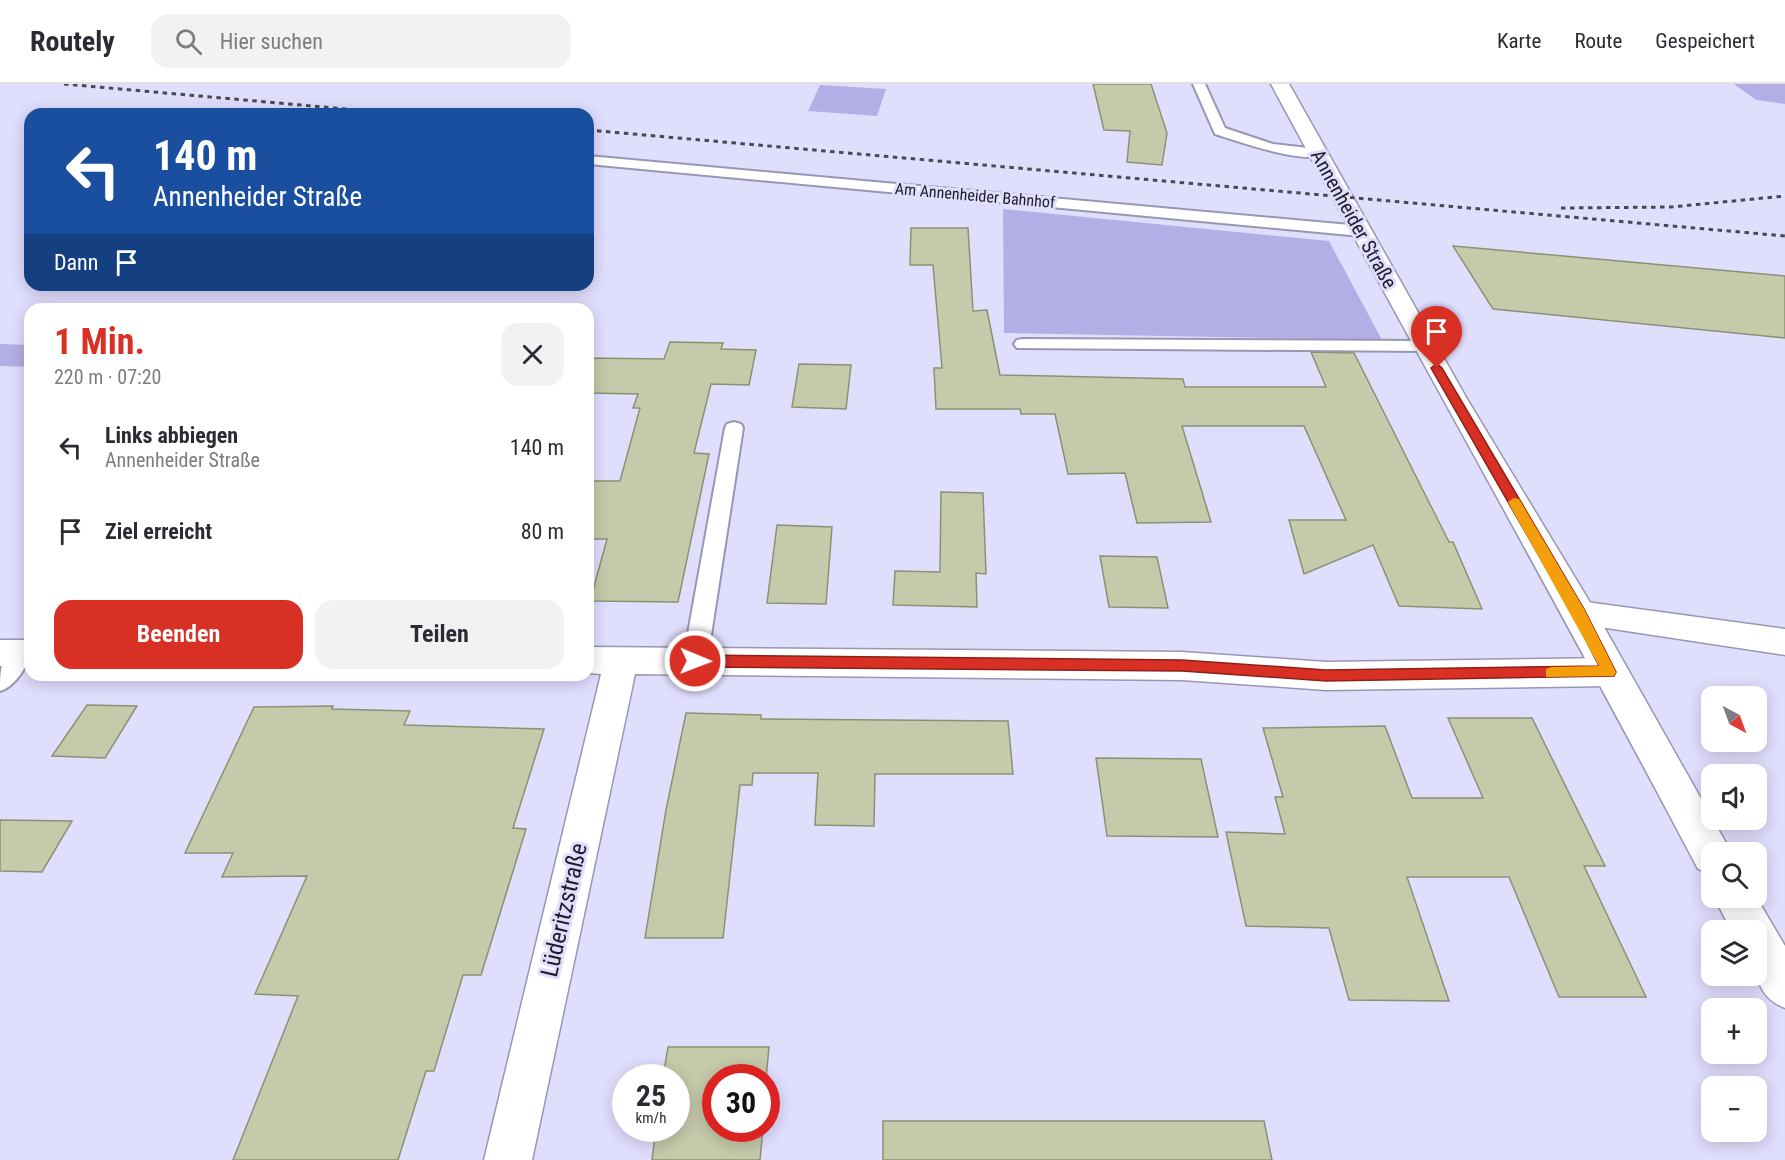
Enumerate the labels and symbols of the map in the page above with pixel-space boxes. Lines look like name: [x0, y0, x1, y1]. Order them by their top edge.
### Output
street label: Annenheider Straße: [1306, 145, 1402, 293]
street label: Am Annenheider Bahnhof: [894, 179, 1056, 212]
pin: [1411, 306, 1462, 368]
position arrow: [663, 629, 727, 693]
north arrow: [1701, 686, 1767, 752]
street label: Lüderitzstraße: [535, 840, 593, 980]
speed limit sign: 30: [702, 1064, 780, 1142]

